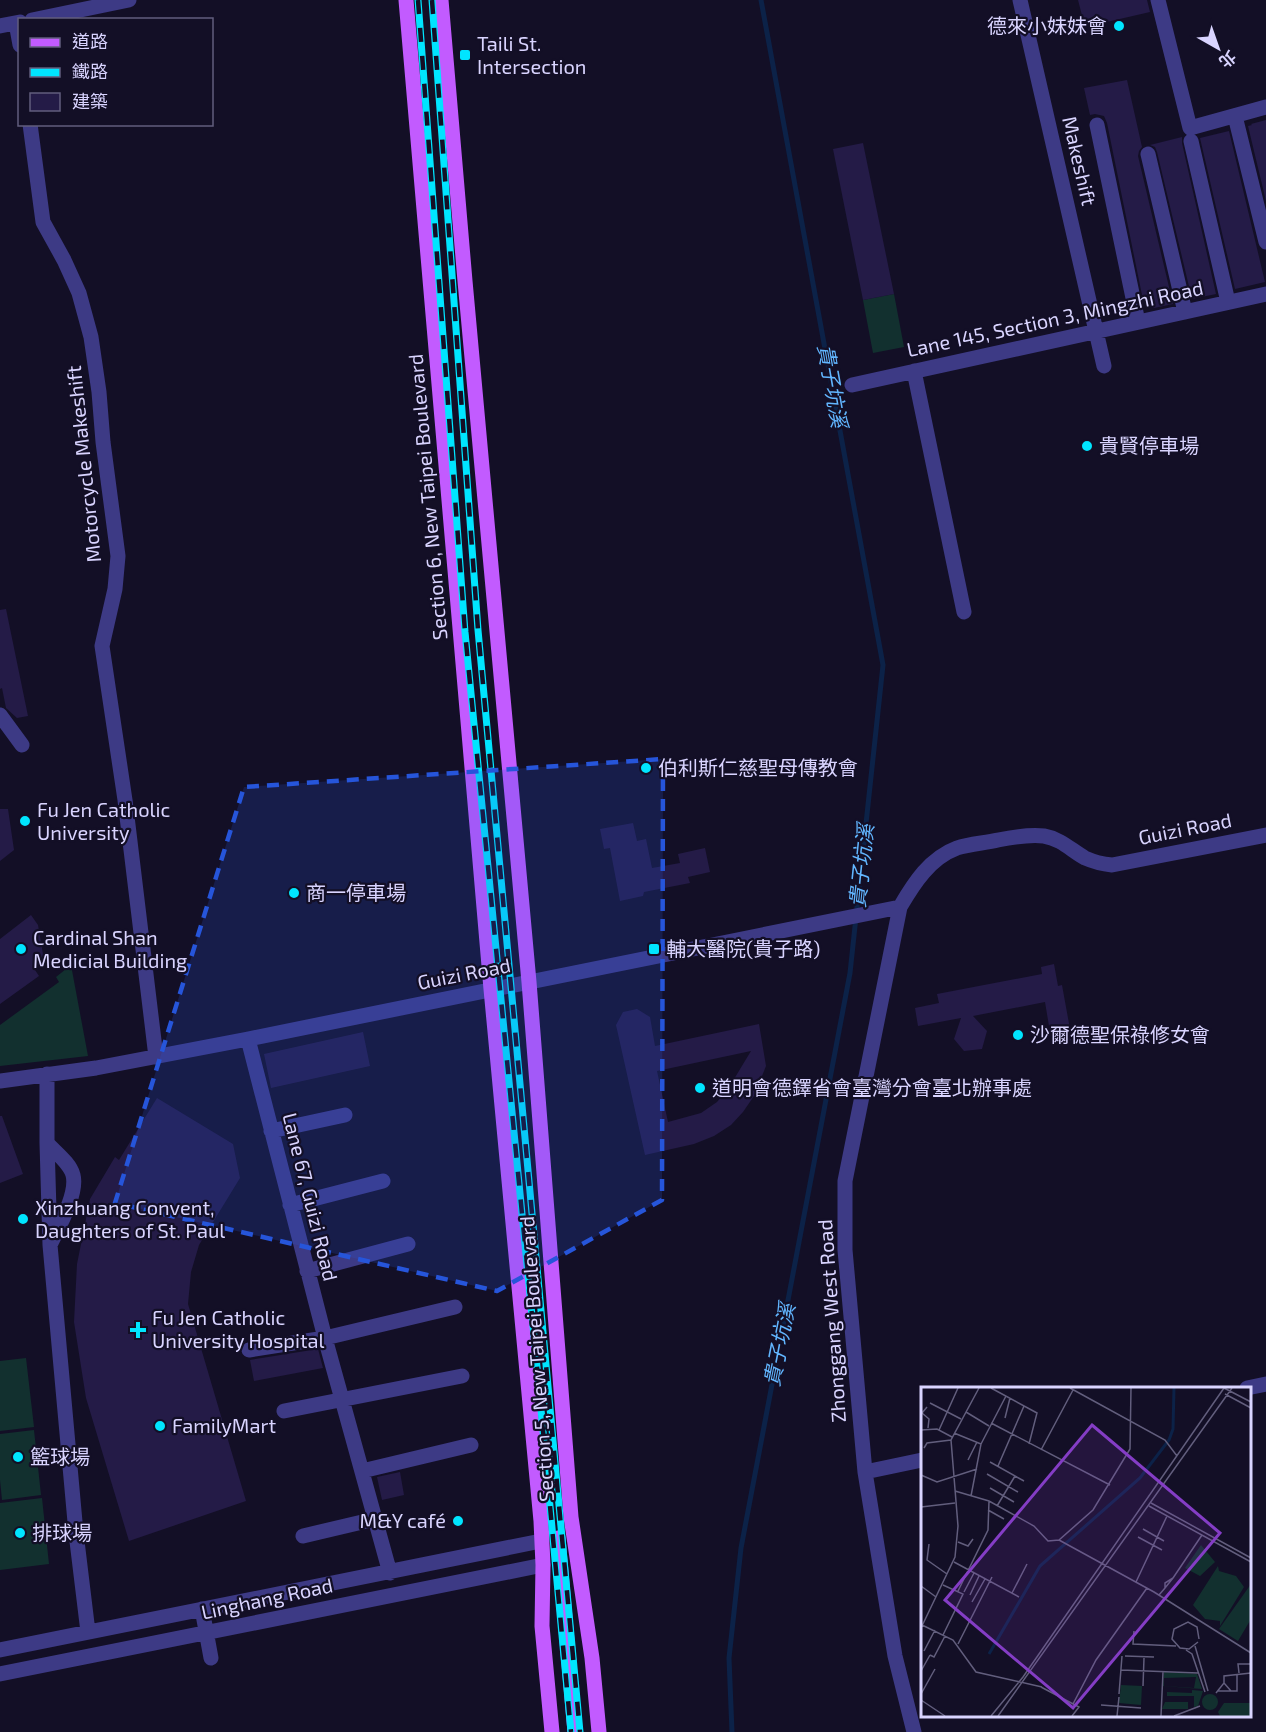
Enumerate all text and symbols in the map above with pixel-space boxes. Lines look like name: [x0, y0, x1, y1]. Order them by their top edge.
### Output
place label: 德來小妹妹會: [987, 13, 1107, 37]
legend: [18, 18, 213, 126]
north arrow: [1188, 18, 1248, 78]
marker: 德來小妹妹會: [1112, 19, 1126, 33]
text: 道路: [72, 30, 108, 52]
place label: Taili St. Intersection: [477, 31, 586, 78]
text: 北: [1216, 47, 1240, 72]
marker: Taili St. Intersection: [458, 48, 472, 62]
text: 鐵路: [72, 60, 108, 82]
text: 建築: [72, 90, 108, 112]
street label: Makeshift: [1058, 114, 1102, 208]
street label: Lane 145, Section 3, Mingzhi Road: [904, 275, 1205, 361]
water label: 貴子坑溪: [814, 342, 854, 432]
street label: Section 6, New Taipei Boulevard: [403, 353, 451, 641]
street label: Motorcycle Makeshift: [61, 364, 105, 564]
place label: 貴賢停車場: [1099, 433, 1199, 457]
marker: 貴賢停車場: [1080, 439, 1094, 453]
place label: 伯利斯仁慈聖母傳教會: [658, 755, 858, 779]
marker: 伯利斯仁慈聖母傳教會: [639, 761, 653, 775]
place label: Fu Jen Catholic University: [37, 797, 170, 844]
street label: Guizi Road: [1136, 807, 1234, 849]
marker: Fu Jen Catholic University: [18, 814, 32, 828]
water label: 貴子坑溪: [844, 820, 878, 909]
place label: 商一停車場: [306, 880, 406, 904]
marker: 商一停車場: [287, 886, 301, 900]
place label: Cardinal Shan Medicial Building: [33, 925, 187, 972]
place label: 輔大醫院(貴子路): [666, 936, 820, 960]
marker: Cardinal Shan Medicial Building: [14, 942, 28, 956]
marker: 輔大醫院(貴子路): [647, 942, 661, 956]
street label: Guizi Road: [415, 952, 513, 994]
place label: 沙爾德聖保祿修女會: [1030, 1022, 1210, 1046]
marker: 沙爾德聖保祿修女會: [1011, 1028, 1025, 1042]
place label: 道明會德鐸省會臺灣分會臺北辦事處: [712, 1075, 1032, 1099]
marker: 道明會德鐸省會臺灣分會臺北辦事處: [693, 1081, 707, 1095]
street label: Lane 67, Guizi Road: [278, 1110, 343, 1283]
place label: Xinzhuang Convent, Daughters of St. Paul: [35, 1195, 225, 1242]
marker: Xinzhuang Convent, Daughters of St. Paul: [16, 1212, 30, 1226]
street label: Section 5, New Taipei Boulevard: [514, 1215, 558, 1503]
street label: Zhonggang West Road: [812, 1219, 850, 1424]
water label: 貴子坑溪: [758, 1298, 799, 1388]
place label: Fu Jen Catholic University Hospital: [152, 1305, 325, 1352]
marker: Fu Jen Catholic University Hospital: [129, 1321, 147, 1339]
inset map: [921, 1387, 1251, 1717]
place label: FamilyMart: [172, 1413, 276, 1437]
marker: FamilyMart: [153, 1419, 167, 1433]
place label: 籃球場: [30, 1444, 90, 1468]
marker: 籃球場: [11, 1450, 25, 1464]
place label: M&Y café: [360, 1508, 446, 1532]
marker: M&Y café: [451, 1514, 465, 1528]
place label: 排球場: [32, 1520, 92, 1544]
marker: 排球場: [13, 1526, 27, 1540]
street label: Linghang Road: [199, 1572, 335, 1624]

